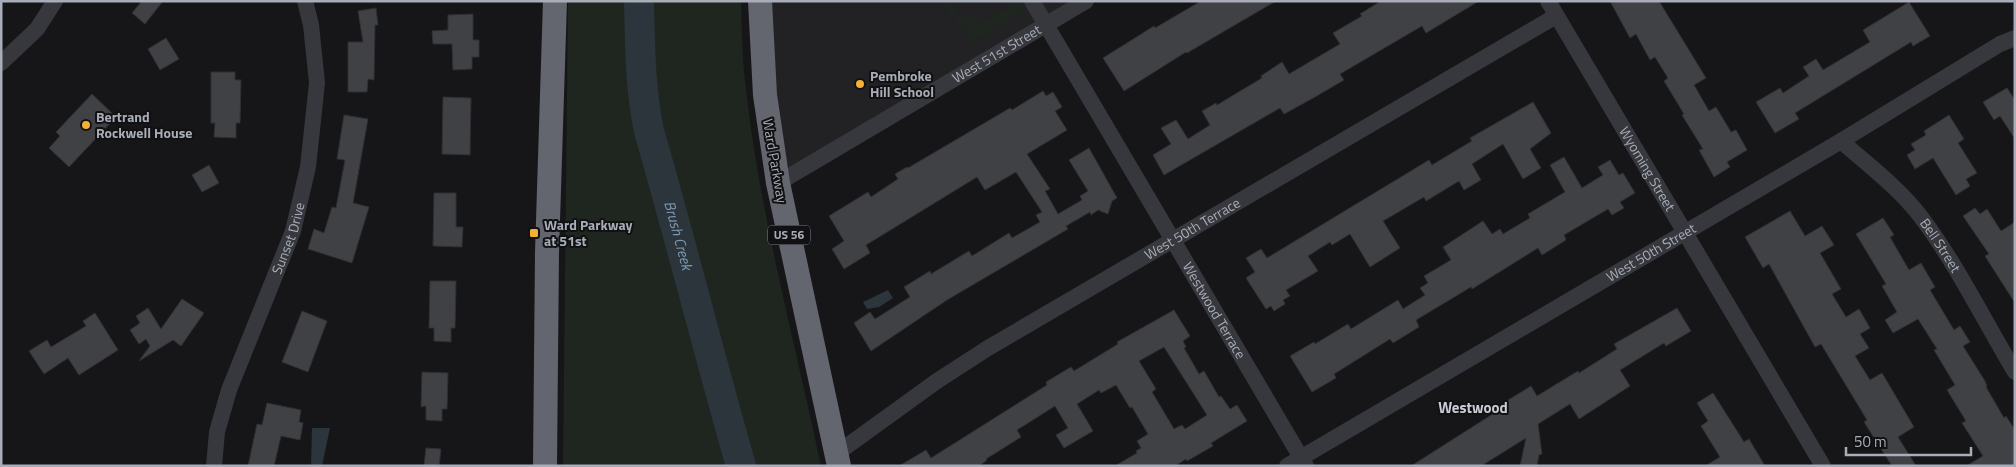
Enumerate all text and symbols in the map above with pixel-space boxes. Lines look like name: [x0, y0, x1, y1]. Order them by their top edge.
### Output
street label: West 51st Street: [948, 19, 1045, 88]
place label: Pembroke Hill School: [870, 65, 934, 102]
marker: Pembroke Hill School: [854, 78, 866, 90]
place label: Bertrand Rockwell House: [96, 106, 192, 143]
street label: Ward Parkway: [758, 117, 793, 205]
marker: Bertrand Rockwell House: [80, 119, 92, 131]
street label: Wyoming Street: [1614, 122, 1681, 215]
street label: West 50th Terrace: [1140, 192, 1244, 264]
water label: Brush Creek: [658, 198, 700, 275]
street label: Sunset Drive: [266, 200, 309, 277]
street label: Bell Street: [1915, 213, 1967, 276]
place label: Ward Parkway at 51st: [544, 214, 633, 251]
street label: West 50th Street: [1602, 217, 1700, 287]
road number: US 56: [768, 226, 810, 244]
marker: Ward Parkway at 51st: [528, 227, 540, 239]
street label: Westwood Terrace: [1178, 258, 1252, 363]
district label: Westwood: [1438, 396, 1508, 419]
scale bar: [1846, 424, 1971, 456]
text: 50 m: [1854, 430, 1887, 453]

